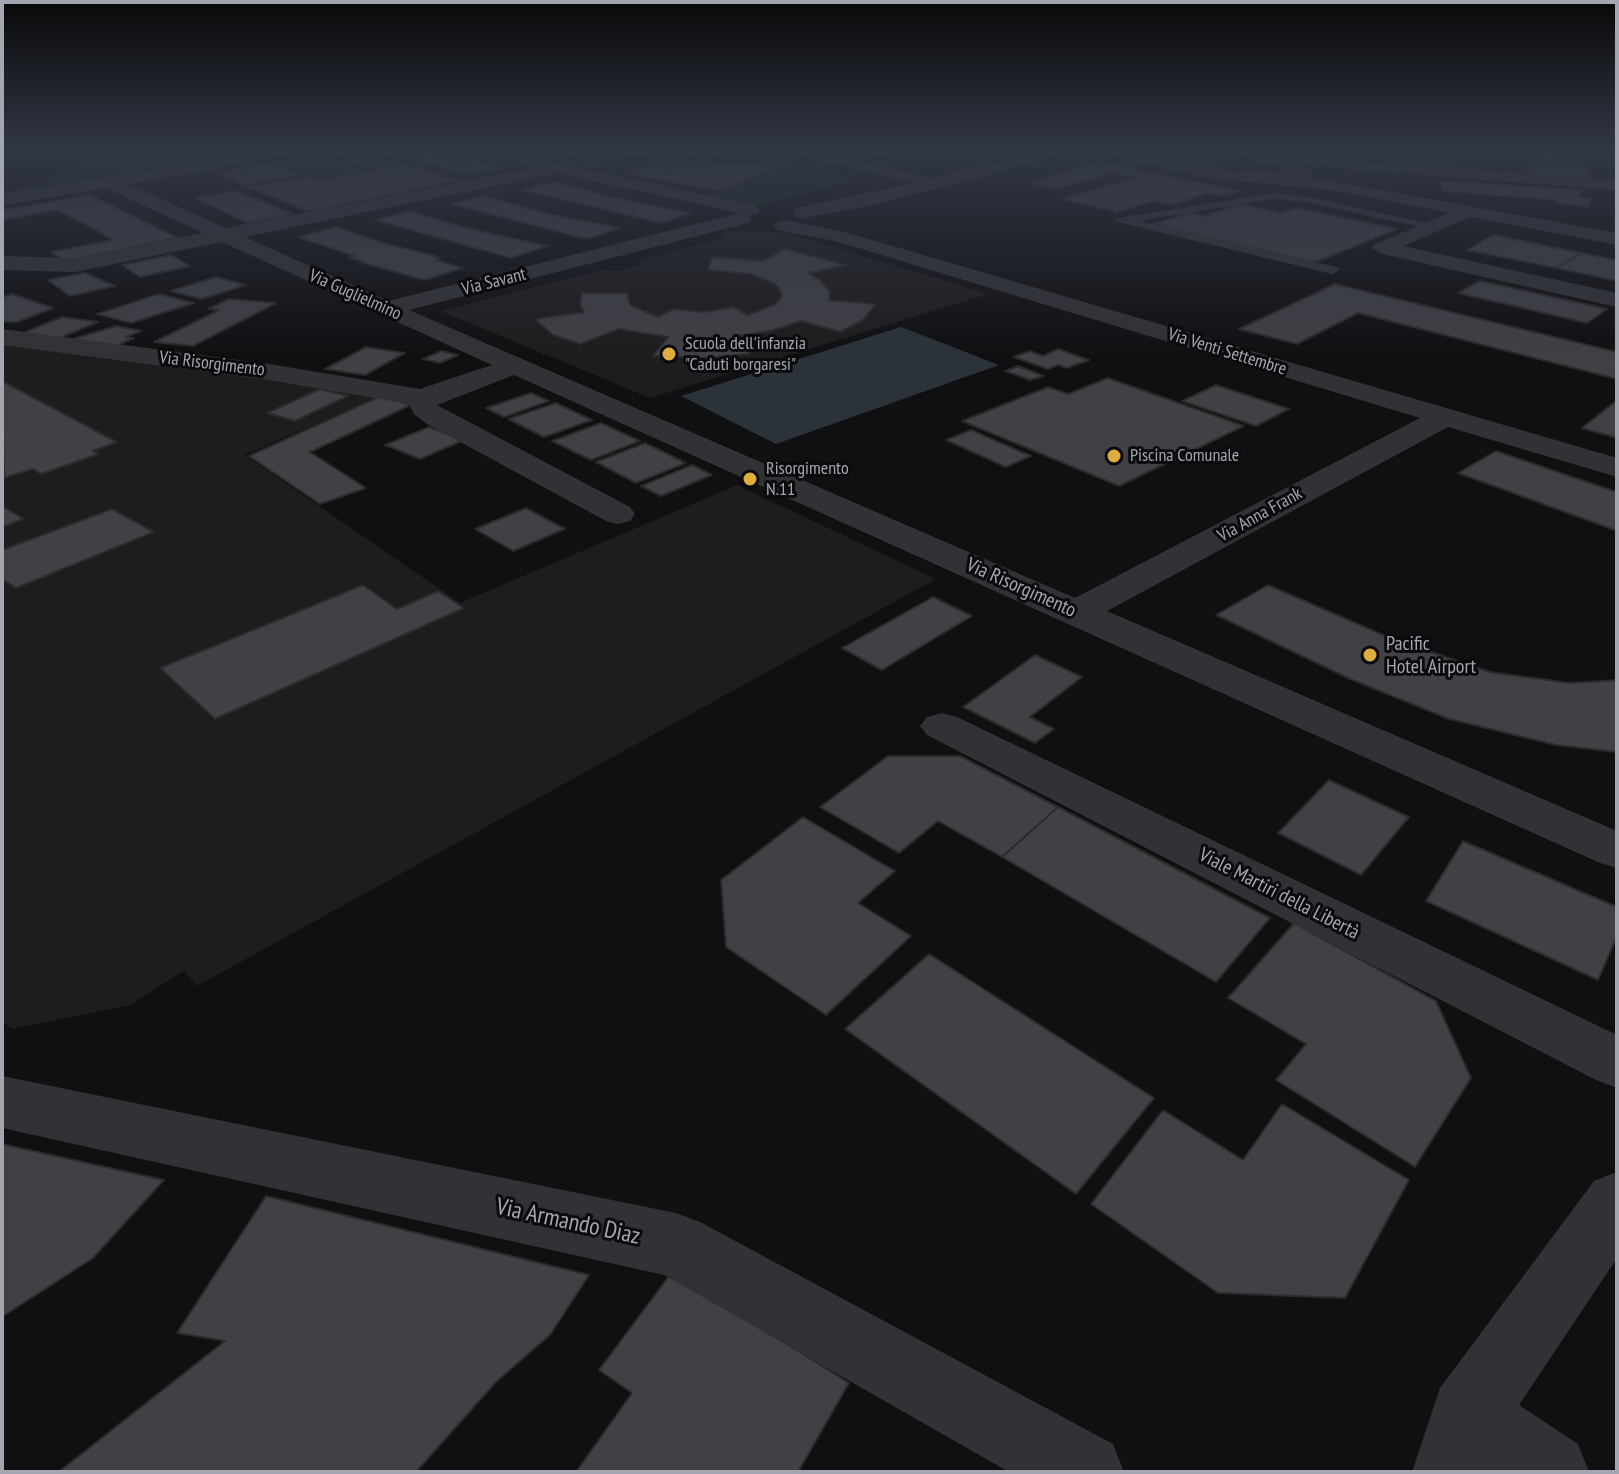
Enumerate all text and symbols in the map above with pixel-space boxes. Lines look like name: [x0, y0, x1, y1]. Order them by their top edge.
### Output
street label: Via Savant: [460, 264, 528, 300]
street label: Via Guglielmino: [306, 265, 404, 325]
street label: Via Venti Settembre: [1165, 324, 1289, 380]
place label: Scuola dell'infanzia "Caduti borgaresi": [685, 333, 806, 376]
marker: Scuola dell'infanzia "Caduti borgaresi": [660, 345, 678, 363]
street label: Via Risorgimento: [158, 347, 266, 381]
place label: Piscina Comunale: [1130, 445, 1239, 467]
marker: Piscina Comunale: [1105, 447, 1123, 465]
place label: Risorgimento N.11: [766, 458, 849, 500]
marker: Risorgimento N.11: [741, 470, 759, 488]
street label: Via Anna Frank: [1214, 483, 1306, 547]
street label: Via Risorgimento: [962, 553, 1080, 623]
place label: Pacific Hotel Airport: [1386, 632, 1476, 679]
marker: Pacific Hotel Airport: [1361, 646, 1379, 664]
street label: Viale Martiri della Libertà: [1195, 843, 1363, 945]
street label: Via Armando Diaz: [493, 1193, 643, 1251]

